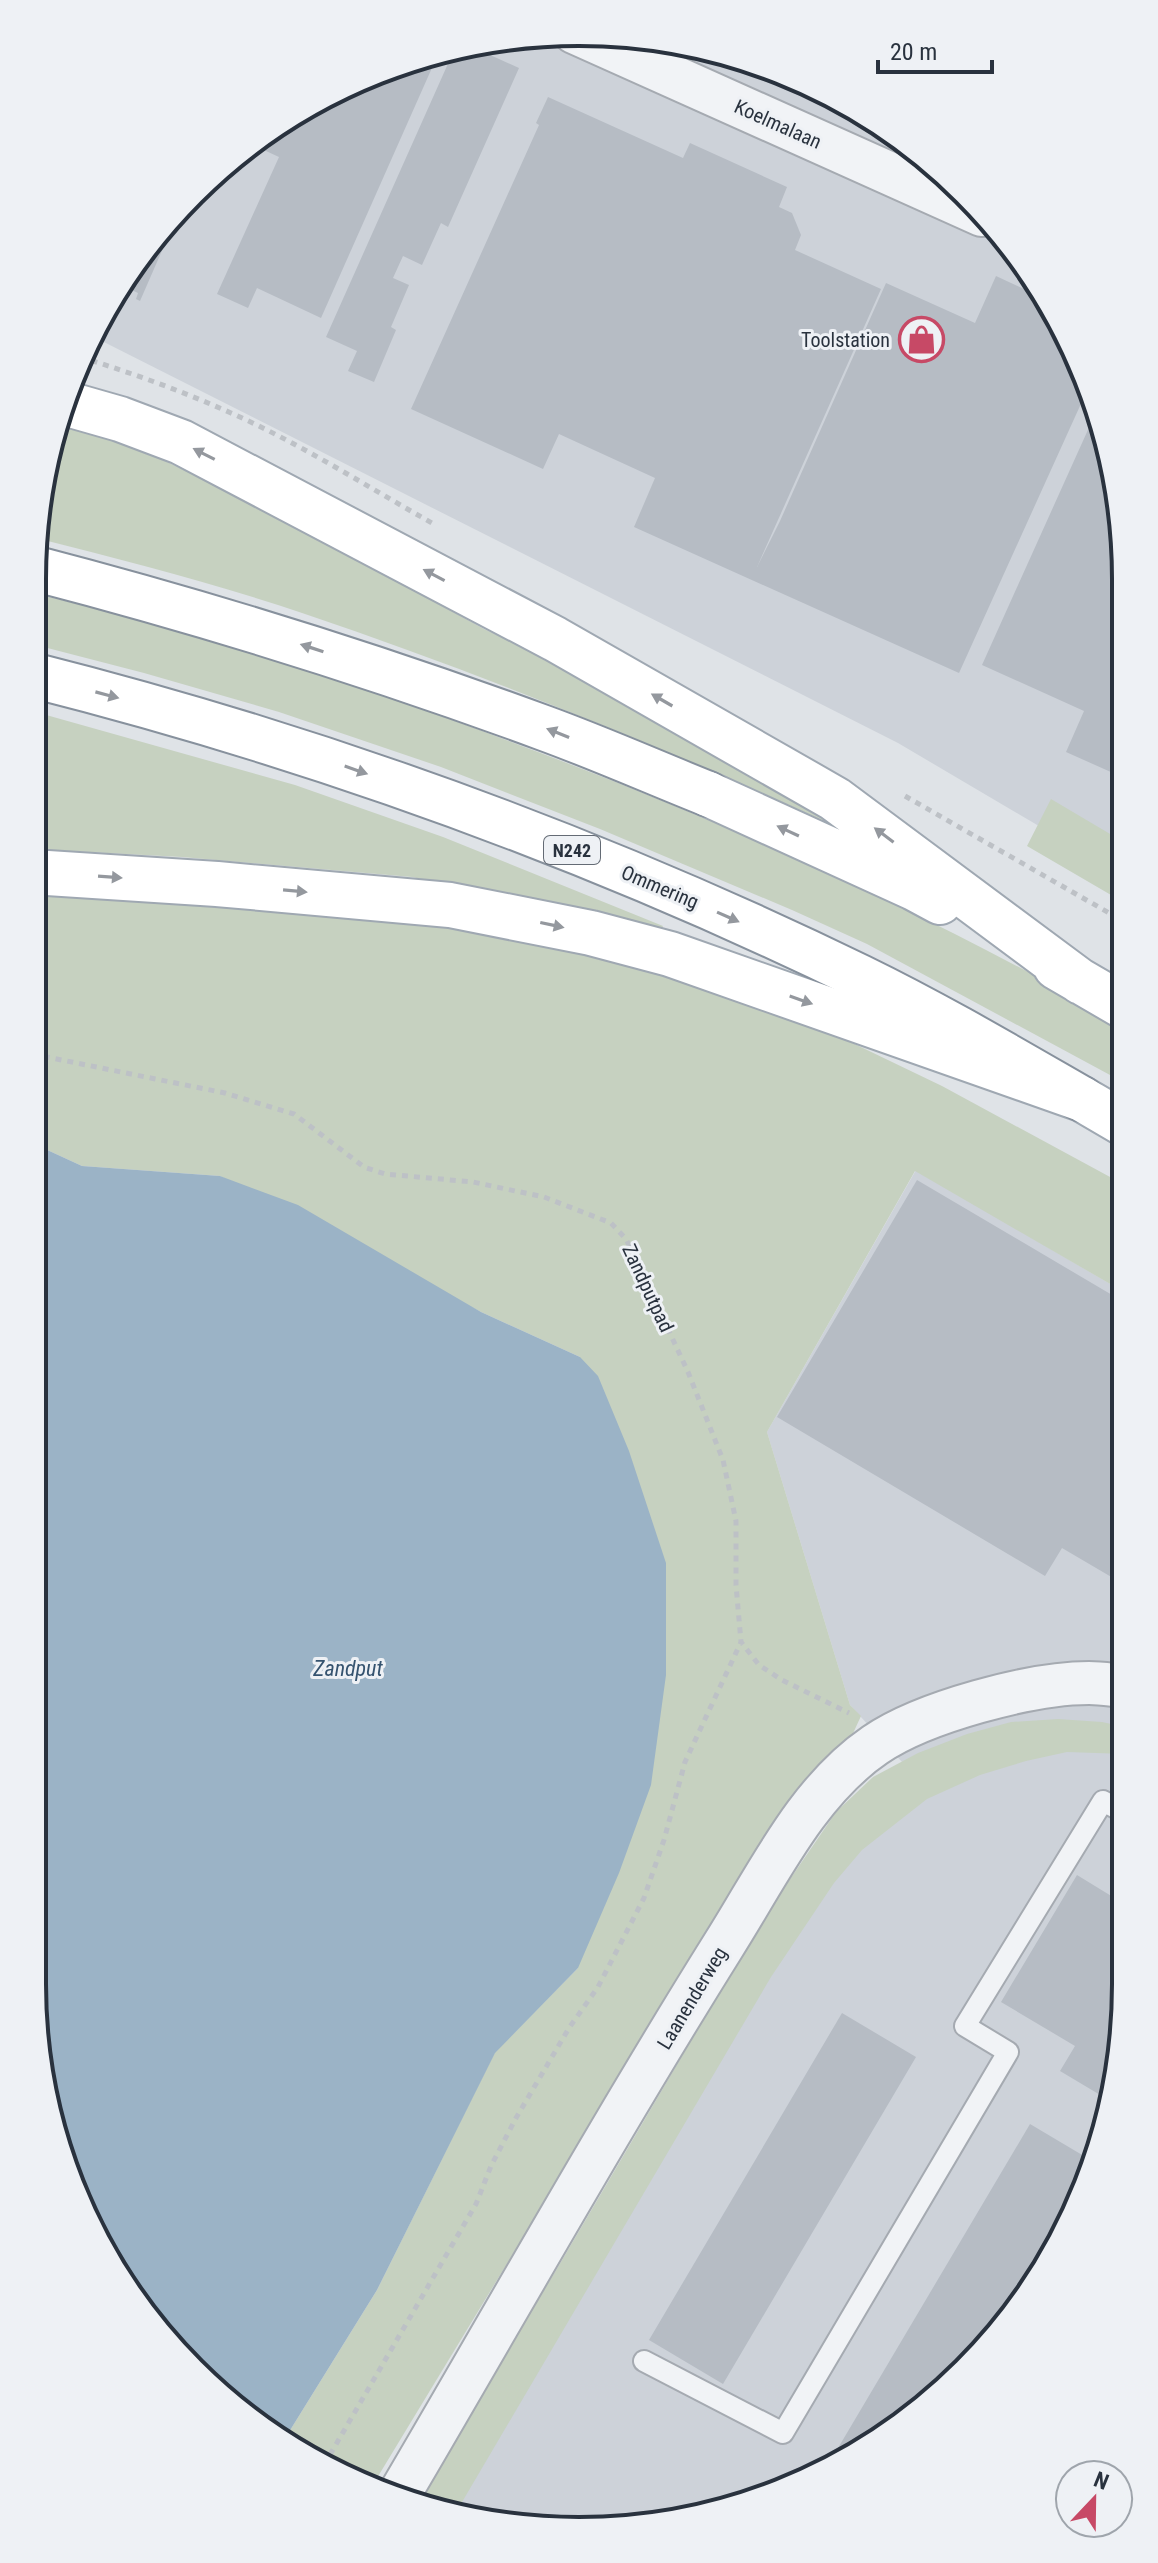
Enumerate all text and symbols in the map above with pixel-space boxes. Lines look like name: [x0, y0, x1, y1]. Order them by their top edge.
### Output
scale bar: [878, 24, 992, 74]
text: 20 m: [890, 38, 937, 66]
street label: Koelmalaan: [731, 94, 825, 154]
shop icon: Toolstation: [897, 316, 945, 364]
place label: Toolstation: [801, 328, 890, 352]
one-way arrow: [192, 447, 215, 461]
one-way arrow: [423, 569, 445, 583]
one-way arrow: [300, 641, 324, 653]
one-way arrow: [95, 690, 120, 702]
one-way arrow: [651, 693, 673, 707]
one-way arrow: [546, 726, 570, 739]
one-way arrow: [344, 765, 368, 777]
one-way arrow: [777, 824, 800, 837]
one-way arrow: [873, 827, 895, 843]
road number: N242: [544, 836, 600, 864]
street label: Ommering: [618, 860, 702, 914]
one-way arrow: [98, 871, 123, 884]
one-way arrow: [283, 885, 308, 898]
one-way arrow: [716, 910, 740, 923]
one-way arrow: [540, 919, 565, 931]
one-way arrow: [789, 994, 813, 1007]
street label: Zandputpad: [617, 1240, 679, 1336]
water label: Zandput: [312, 1656, 383, 1681]
street label: Laanenderweg: [652, 1942, 732, 2054]
north arrow: [1054, 2459, 1134, 2539]
text: N: [1090, 2467, 1112, 2495]

